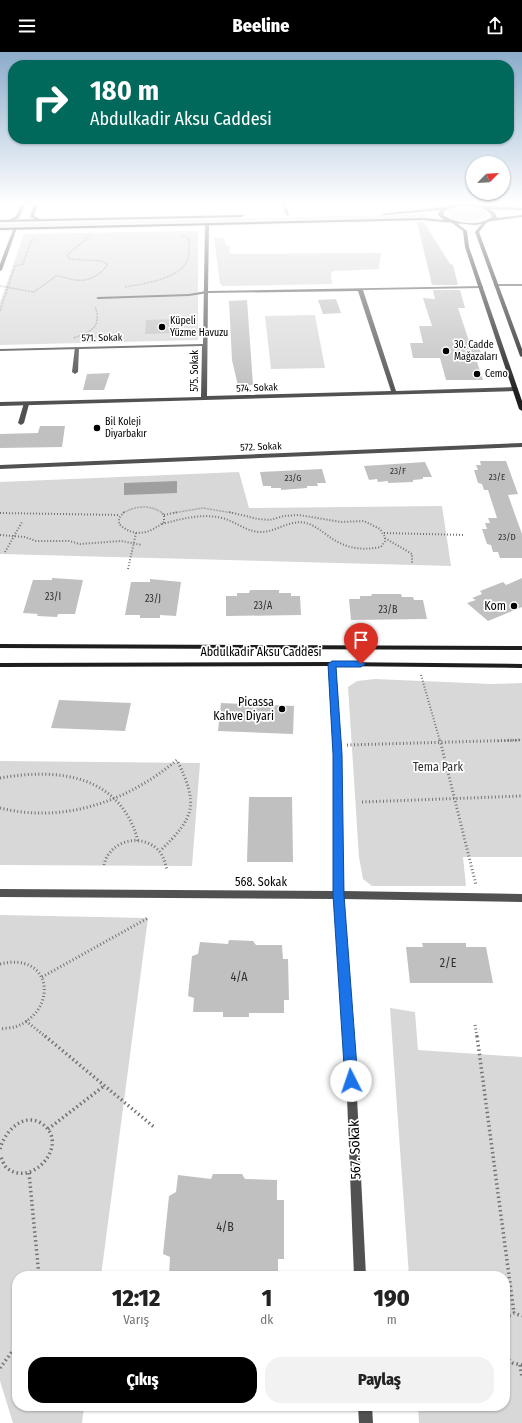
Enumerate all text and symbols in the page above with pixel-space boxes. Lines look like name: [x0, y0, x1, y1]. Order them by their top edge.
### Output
icon: menu: [16, 15, 38, 37]
text: Beeline: [233, 15, 289, 37]
icon: share: [484, 15, 506, 37]
text: 180 m: [90, 74, 159, 107]
icon: right: [24, 76, 76, 128]
text: Abdulkadir Aksu Caddesi: [90, 108, 272, 130]
north arrow: [466, 156, 510, 200]
map controls: [466, 156, 510, 200]
place label: Küpeli Yüzme Havuzu: [170, 314, 228, 339]
marker: Küpeli Yüzme Havuzu: [157, 322, 167, 332]
street label: 571. Sokak: [81, 332, 123, 344]
place label: 30. Cadde Mağazaları: [454, 339, 497, 363]
marker: 30. Cadde Mağazaları: [441, 346, 451, 356]
street label: 575. Sokak: [189, 350, 201, 392]
place label: Cemo: [485, 368, 508, 380]
marker: Cemo: [472, 369, 482, 379]
street label: 574. Sokak: [236, 381, 278, 395]
place label: Bil Koleji Diyarbakır: [105, 415, 147, 440]
marker: Bil Koleji Diyarbakır: [92, 423, 102, 433]
street label: 572. Sokak: [240, 440, 282, 454]
house number: 23/F: [390, 466, 406, 476]
house number: 23/E: [489, 472, 505, 482]
house number: 23/G: [284, 473, 302, 483]
house number: 23/D: [498, 532, 516, 542]
house number: 23/I: [45, 591, 61, 603]
house number: 23/J: [145, 593, 161, 605]
place label: Kom: [484, 599, 506, 613]
house number: 23/A: [254, 600, 273, 612]
marker: Kom: [509, 601, 519, 611]
house number: 23/B: [379, 604, 398, 616]
pin: [344, 623, 378, 664]
icon: arrive: [350, 629, 372, 651]
street label: Abdulkadir Aksu Caddesi: [200, 645, 322, 659]
place label: Picassa Kahve Diyari: [213, 695, 274, 723]
marker: Picassa Kahve Diyari: [277, 704, 287, 714]
park label: Tema Park: [413, 760, 463, 774]
street label: 568. Sokak: [235, 875, 287, 889]
house number: 2/E: [440, 956, 457, 970]
house number: 4/A: [230, 970, 248, 984]
position arrow: [330, 1060, 372, 1102]
street label: 567. Sokak: [345, 1120, 365, 1180]
house number: 4/B: [216, 1220, 234, 1234]
text: 12:12: [112, 1284, 160, 1312]
text: 1: [262, 1284, 272, 1312]
text: 190: [373, 1284, 410, 1312]
text: Varış: [123, 1312, 149, 1327]
text: dk: [260, 1312, 273, 1327]
text: m: [387, 1312, 397, 1327]
button: Çıkış: [28, 1357, 257, 1403]
button: Paylaş: [265, 1357, 494, 1403]

